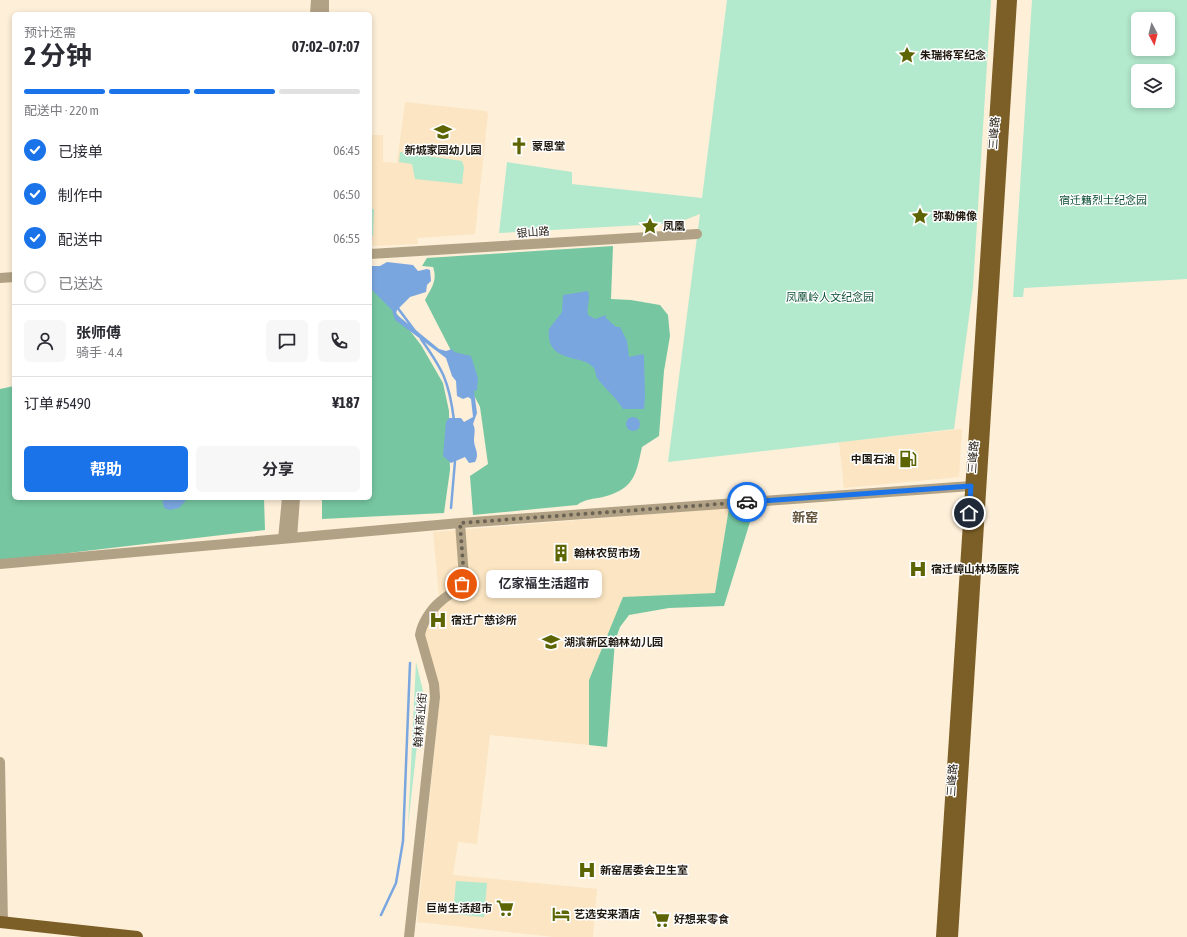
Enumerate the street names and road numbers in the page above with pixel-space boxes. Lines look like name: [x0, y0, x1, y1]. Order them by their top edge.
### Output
street label: 三峰路: [987, 116, 1001, 150]
street label: 银山路: [516, 225, 550, 239]
street label: 三峰路: [966, 440, 980, 474]
street label: 翰林商业街: [412, 692, 428, 748]
street label: 三峰路: [945, 763, 959, 797]

